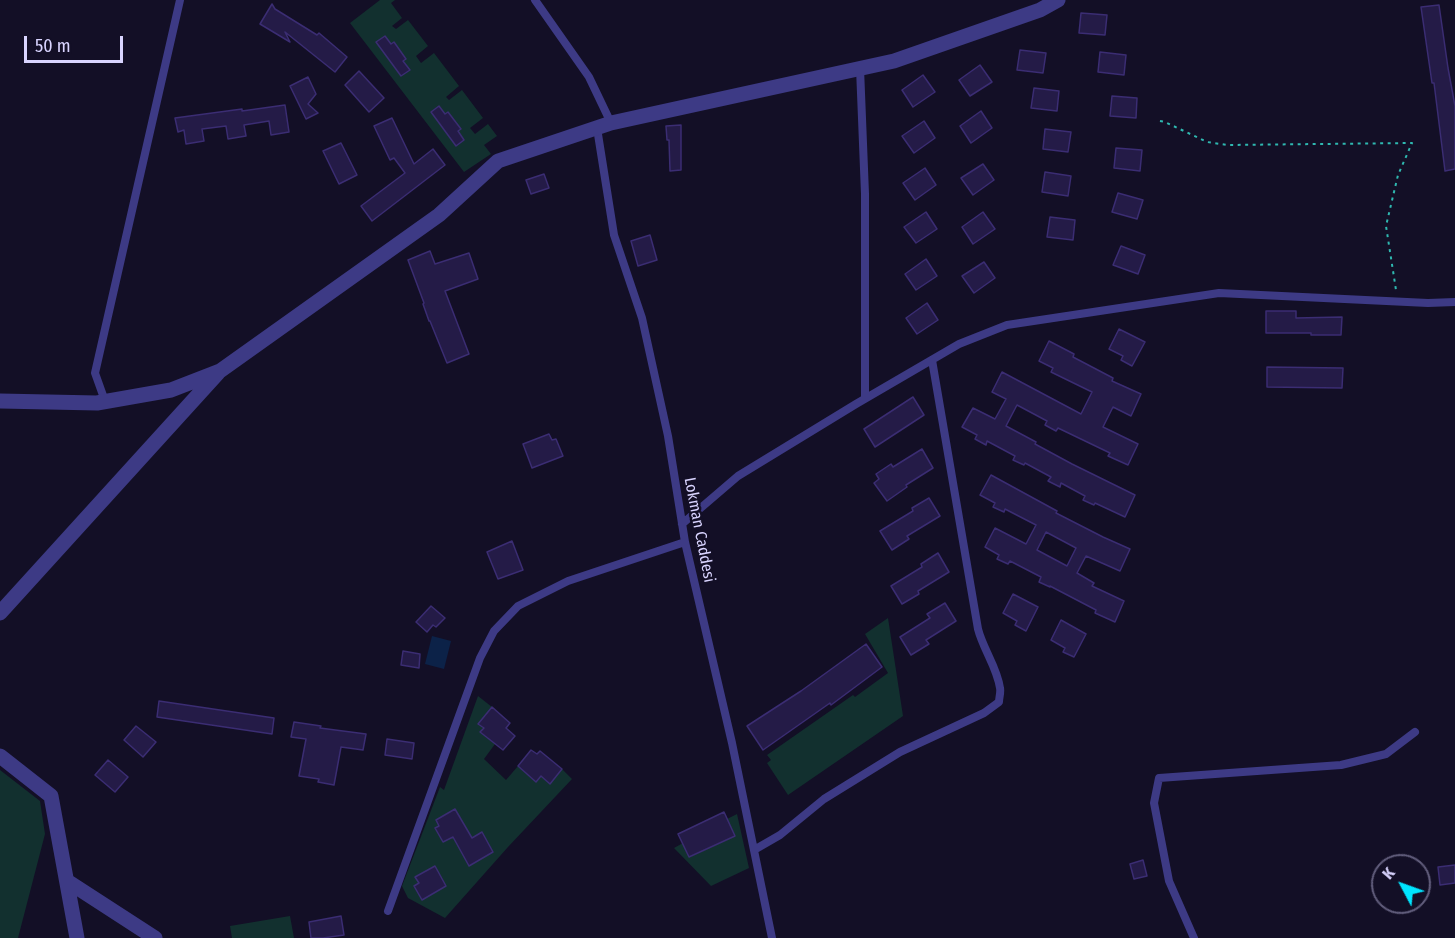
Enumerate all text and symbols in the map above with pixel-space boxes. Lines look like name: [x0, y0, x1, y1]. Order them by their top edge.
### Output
scale bar: [27, 24, 126, 62]
text: 50 m: [35, 35, 71, 57]
street label: Lokman Caddesi: [679, 476, 719, 584]
north arrow: [1371, 854, 1431, 914]
text: K: [1378, 863, 1399, 883]

